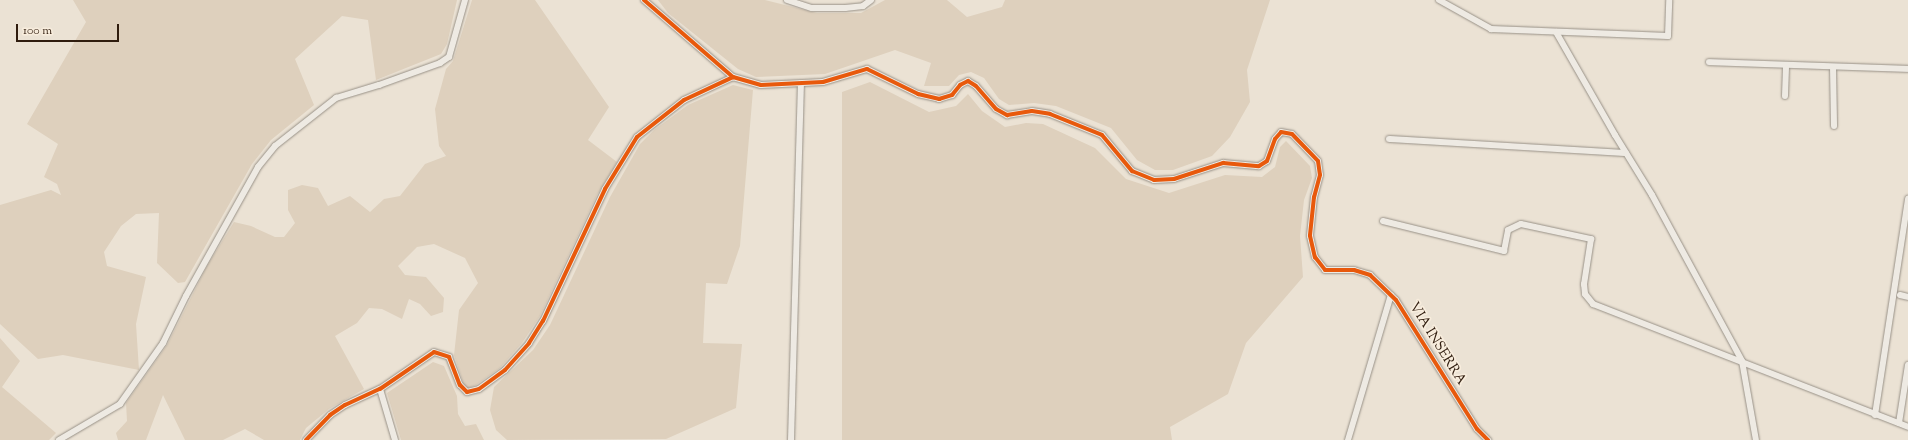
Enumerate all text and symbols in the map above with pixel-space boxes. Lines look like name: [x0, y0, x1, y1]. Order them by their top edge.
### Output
scale bar: [18, 16, 121, 42]
text: 100 m: [23, 22, 52, 40]
street label: VIA INSERRA: [1405, 300, 1469, 388]

